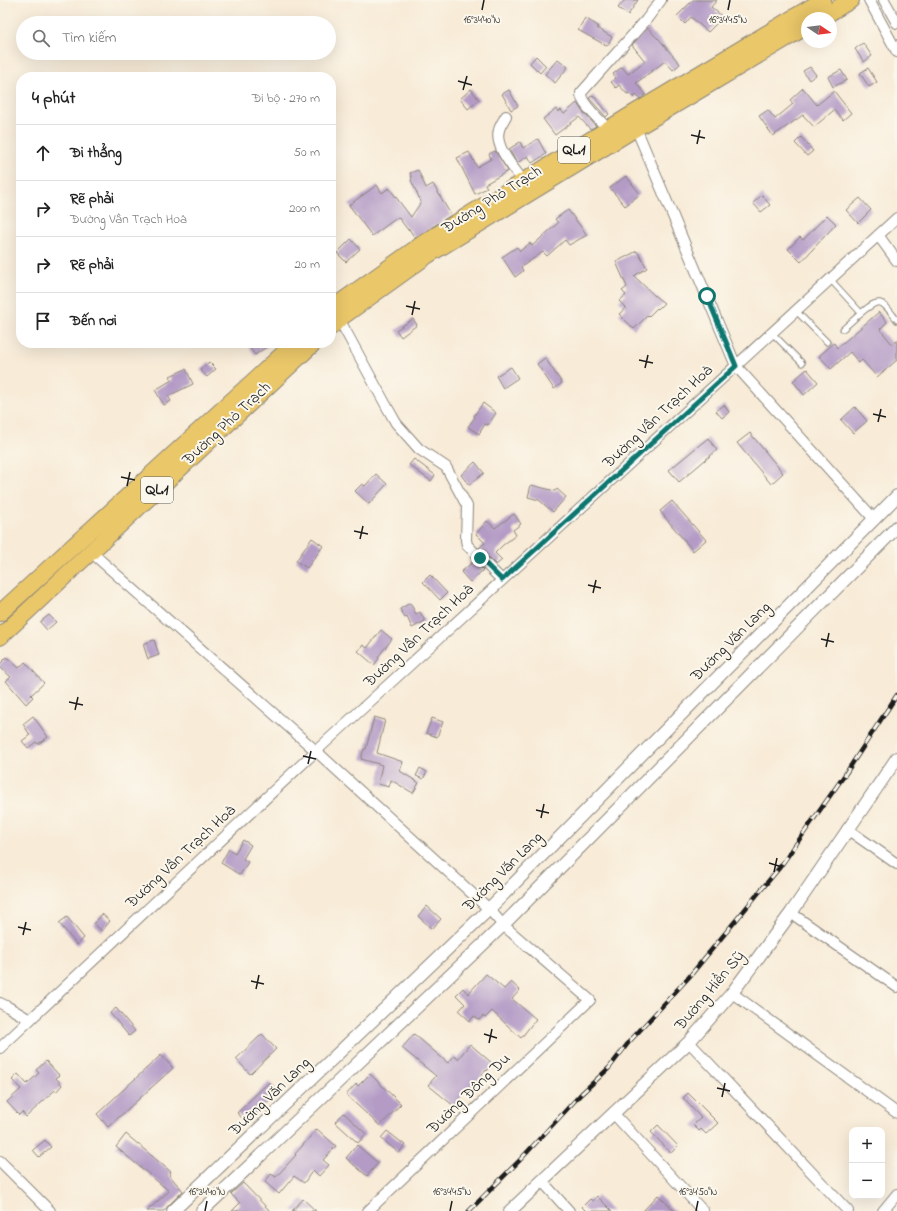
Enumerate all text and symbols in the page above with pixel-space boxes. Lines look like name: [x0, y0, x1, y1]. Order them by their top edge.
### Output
north arrow: [801, 12, 837, 48]
text: 16°34'40"N: [463, 13, 501, 28]
text: 16°34'45"N: [709, 13, 747, 28]
search box: [16, 16, 336, 60]
icon: search: [30, 27, 52, 49]
text: Tìm kiếm: [62, 27, 116, 49]
text: 4 phút: [32, 86, 75, 111]
text: Đi bộ · 270 m: [252, 89, 320, 108]
road number: QL.1: [558, 137, 590, 163]
icon: ahead: [32, 142, 54, 164]
text: Đi thẳng: [70, 142, 122, 164]
text: 50 m: [294, 143, 320, 162]
street label: Đường Phò Trạch: [436, 160, 547, 241]
text: Rẽ phải: [70, 188, 114, 210]
icon: right: [32, 198, 54, 220]
text: 200 m: [289, 199, 320, 218]
text: Đường Vân Trạch Hoà: [70, 210, 187, 229]
icon: right: [32, 254, 54, 276]
text: Rẽ phải: [70, 254, 114, 276]
text: 20 m: [295, 255, 320, 274]
route start: [698, 287, 716, 305]
icon: arrive: [32, 310, 54, 332]
text: Đến nơi: [70, 310, 117, 332]
street label: Đường Vân Trạch Hoà: [597, 359, 719, 475]
street label: Đường Phò Trạch: [176, 376, 277, 472]
road number: QL.1: [141, 477, 173, 503]
route end: [471, 549, 489, 567]
street label: Đường Vân Trạch Hoà: [358, 578, 480, 694]
street label: Đường Văn Lang: [685, 596, 777, 688]
street label: Đường Vân Trạch Hoà: [120, 799, 242, 915]
street label: Đường Văn Lang: [457, 826, 549, 918]
street label: Đường Hiền Sỹ: [668, 945, 751, 1037]
street label: Đường Đông Du: [421, 1048, 516, 1141]
street label: Đường Văn Lang: [223, 1052, 316, 1143]
map controls: [849, 1127, 885, 1199]
button: +: [849, 1127, 885, 1163]
button: −: [849, 1163, 885, 1199]
text: 16°34'40"N: [188, 1185, 226, 1200]
text: 16°34'45"N: [433, 1185, 471, 1200]
text: 16°34'50"N: [679, 1185, 718, 1200]

